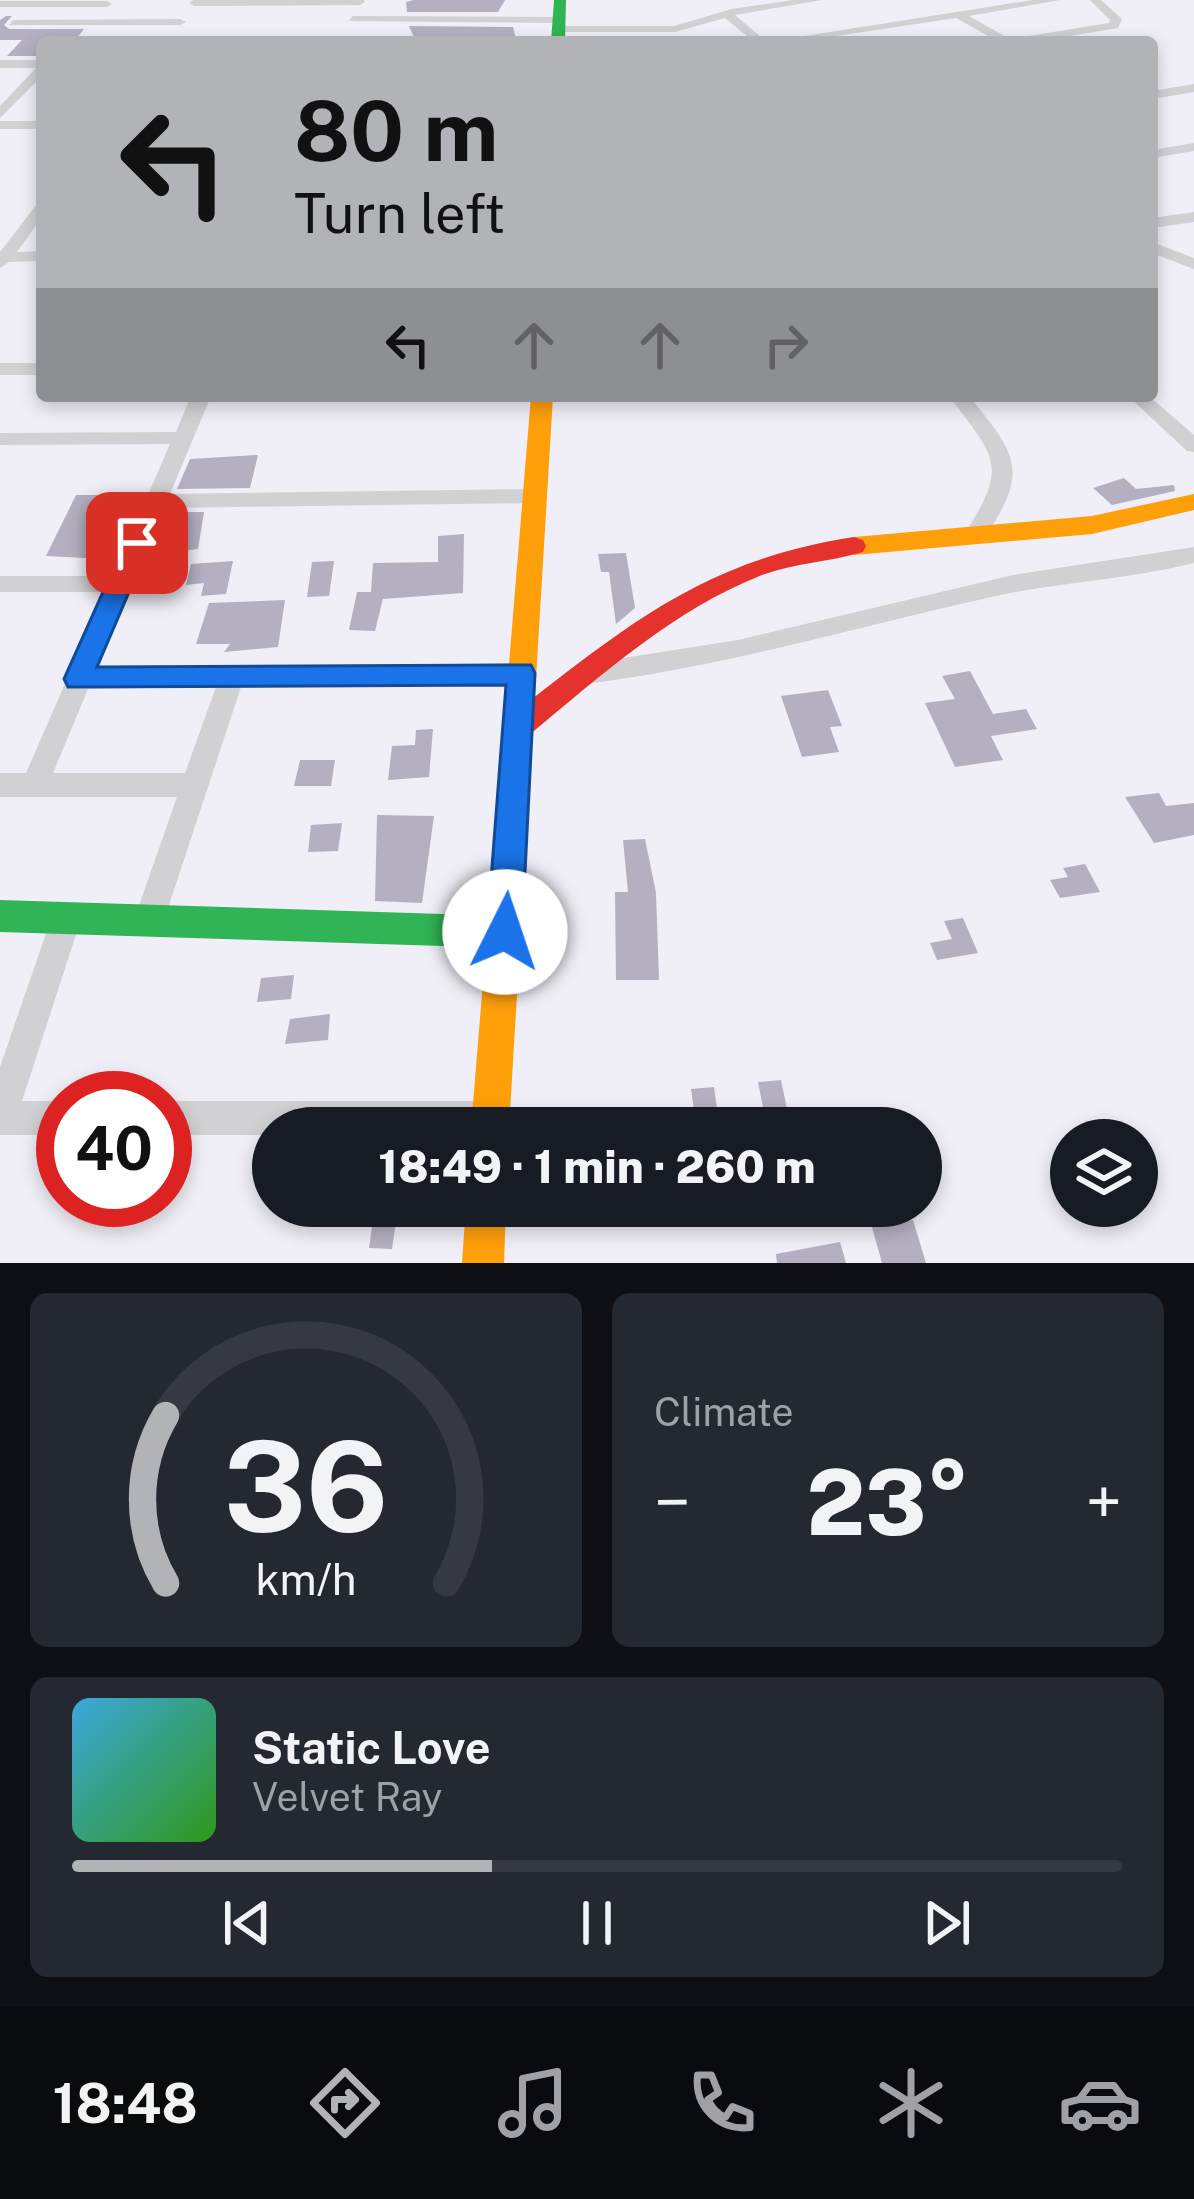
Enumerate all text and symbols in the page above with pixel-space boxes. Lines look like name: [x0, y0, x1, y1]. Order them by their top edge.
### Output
text: 80 m: [294, 81, 498, 180]
icon: left: [96, 84, 252, 240]
text: Turn left: [294, 182, 505, 245]
icon: left: [375, 312, 441, 378]
icon: ahead: [501, 312, 567, 378]
icon: ahead: [627, 312, 693, 378]
icon: right: [753, 312, 819, 378]
pin: [86, 492, 188, 594]
icon: arrive: [104, 510, 170, 576]
position arrow: [442, 869, 568, 995]
speed limit sign: 40: [36, 1071, 192, 1227]
map controls: [1050, 1119, 1158, 1227]
button: layers: [1050, 1119, 1158, 1227]
text: 18:49 · 1 min · 260 m: [378, 1140, 816, 1193]
text: Climate: [654, 1389, 794, 1435]
text: 36: [223, 1413, 389, 1560]
text: 23°: [806, 1449, 970, 1555]
text: −: [654, 1463, 691, 1541]
text: +: [1085, 1463, 1122, 1541]
text: km/h: [256, 1554, 356, 1605]
text: Static Love: [252, 1721, 491, 1774]
text: Velvet Ray: [252, 1774, 442, 1820]
icon: previous: [214, 1890, 280, 1956]
icon: pause: [564, 1890, 630, 1956]
icon: next: [914, 1890, 980, 1956]
icon: directions: [303, 2061, 387, 2145]
icon: music: [491, 2061, 575, 2145]
icon: phone: [680, 2061, 764, 2145]
icon: climate: [869, 2061, 953, 2145]
icon: car: [1058, 2061, 1142, 2145]
text: 18:48: [52, 2072, 198, 2135]

